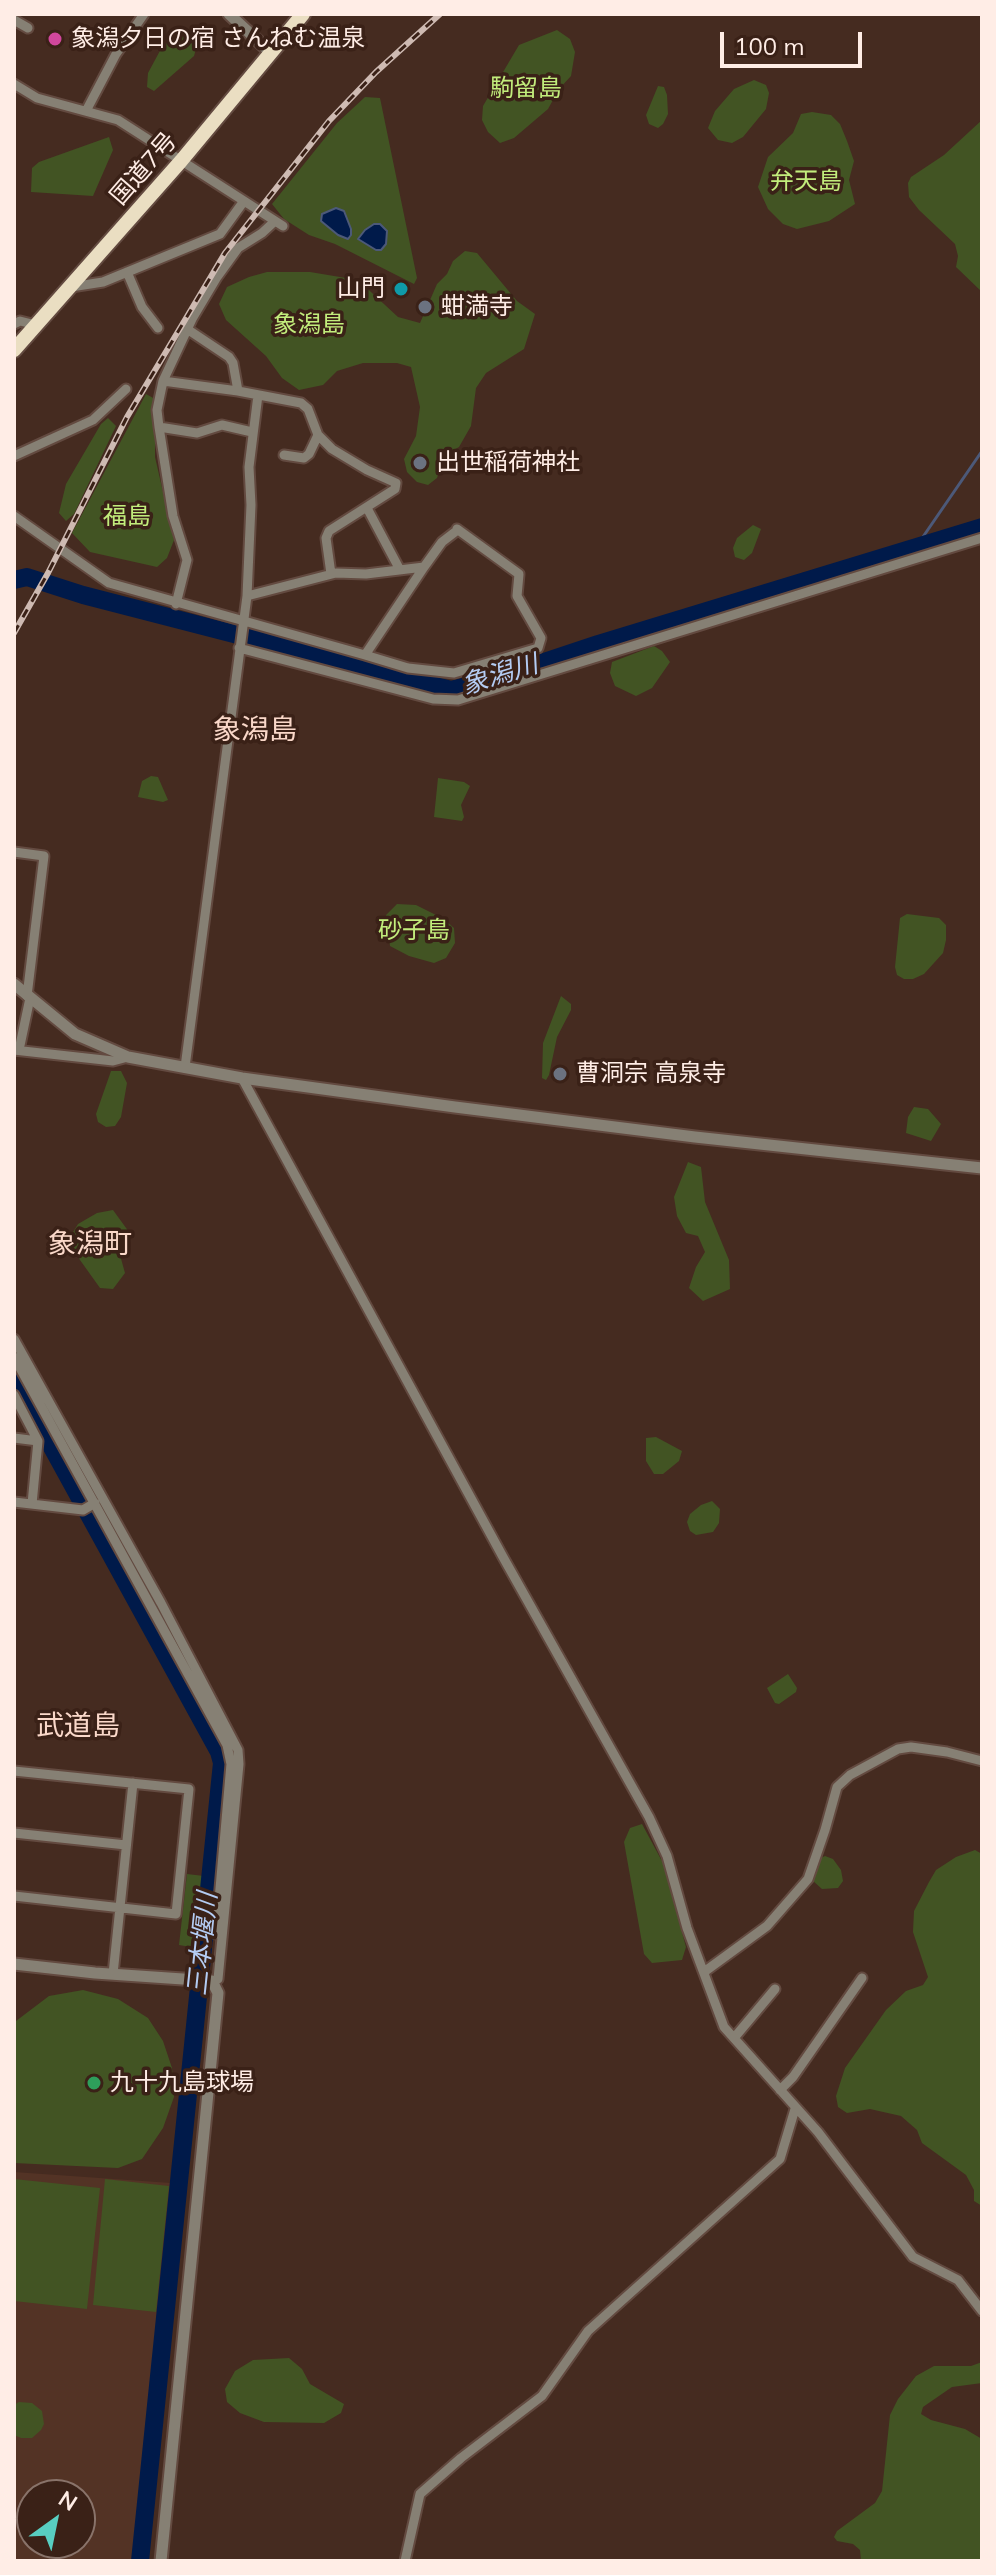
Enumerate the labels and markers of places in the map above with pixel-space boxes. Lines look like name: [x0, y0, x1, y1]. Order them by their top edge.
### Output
place label: 象潟夕日の宿 さんねむ温泉: [71, 25, 365, 53]
marker: 象潟夕日の宿 さんねむ温泉: [46, 30, 64, 48]
place label: 山門: [337, 275, 385, 303]
marker: 山門: [392, 280, 410, 298]
place label: 蚶満寺: [441, 293, 513, 321]
marker: 蚶満寺: [416, 298, 434, 316]
place label: 出世稲荷神社: [436, 449, 580, 477]
marker: 出世稲荷神社: [411, 454, 429, 472]
place label: 曹洞宗 高泉寺: [576, 1060, 726, 1088]
marker: 曹洞宗 高泉寺: [551, 1065, 569, 1083]
place label: 九十九島球場: [110, 2069, 254, 2097]
marker: 九十九島球場: [85, 2074, 103, 2092]

